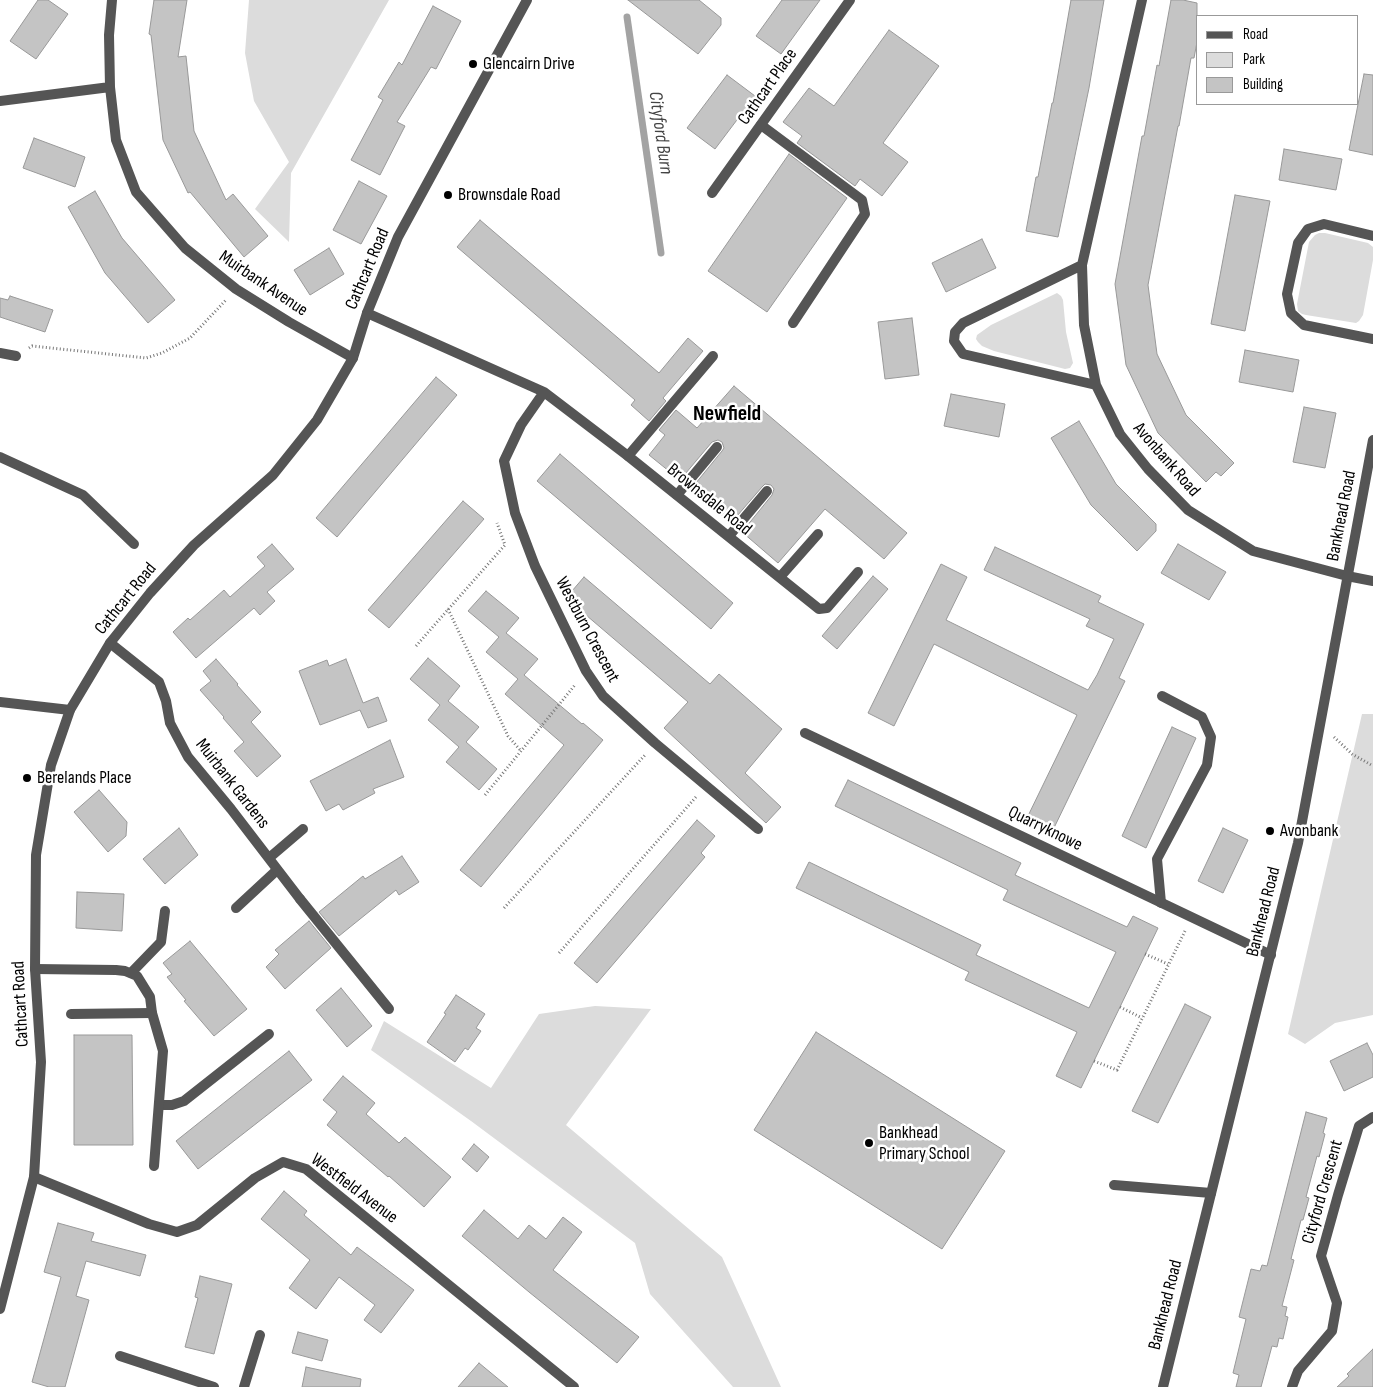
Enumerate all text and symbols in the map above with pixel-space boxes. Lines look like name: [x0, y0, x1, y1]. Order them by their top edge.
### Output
legend: [1196, 15, 1358, 105]
text: Road: [1243, 25, 1268, 44]
street label: Cathcart Place: [734, 45, 802, 129]
text: Park: [1243, 50, 1265, 69]
place label: Glencairn Drive: [483, 53, 575, 75]
marker: Glencairn Drive: [467, 58, 479, 70]
text: Building: [1243, 75, 1283, 94]
water label: Cityford Burn: [643, 90, 677, 176]
place label: Brownsdale Road: [458, 184, 560, 206]
marker: Brownsdale Road: [442, 189, 454, 201]
street label: Cathcart Road: [341, 225, 395, 313]
street label: Muirbank Avenue: [214, 246, 312, 322]
district label: Newfield: [693, 401, 761, 427]
street label: Avonbank Road: [1128, 418, 1204, 502]
street label: Brownsdale Road: [662, 459, 756, 541]
street label: Bankhead Road: [1323, 469, 1361, 563]
street label: Cathcart Road: [90, 559, 162, 639]
street label: Westburn Crescent: [550, 574, 624, 686]
street label: Muirbank Gardens: [190, 735, 274, 833]
place label: Berelands Place: [37, 767, 131, 789]
marker: Berelands Place: [21, 772, 33, 784]
street label: Quarryknowe: [1004, 802, 1086, 856]
place label: Avonbank: [1280, 820, 1338, 842]
marker: Avonbank: [1264, 825, 1276, 837]
street label: Bankhead Road: [1242, 865, 1286, 959]
street label: Cathcart Road: [8, 960, 34, 1048]
place label: Bankhead Primary School: [879, 1122, 970, 1164]
marker: Bankhead Primary School: [863, 1137, 875, 1149]
street label: Cityford Crescent: [1298, 1138, 1348, 1246]
street label: Westfield Avenue: [306, 1149, 402, 1229]
street label: Bankhead Road: [1144, 1258, 1188, 1352]

